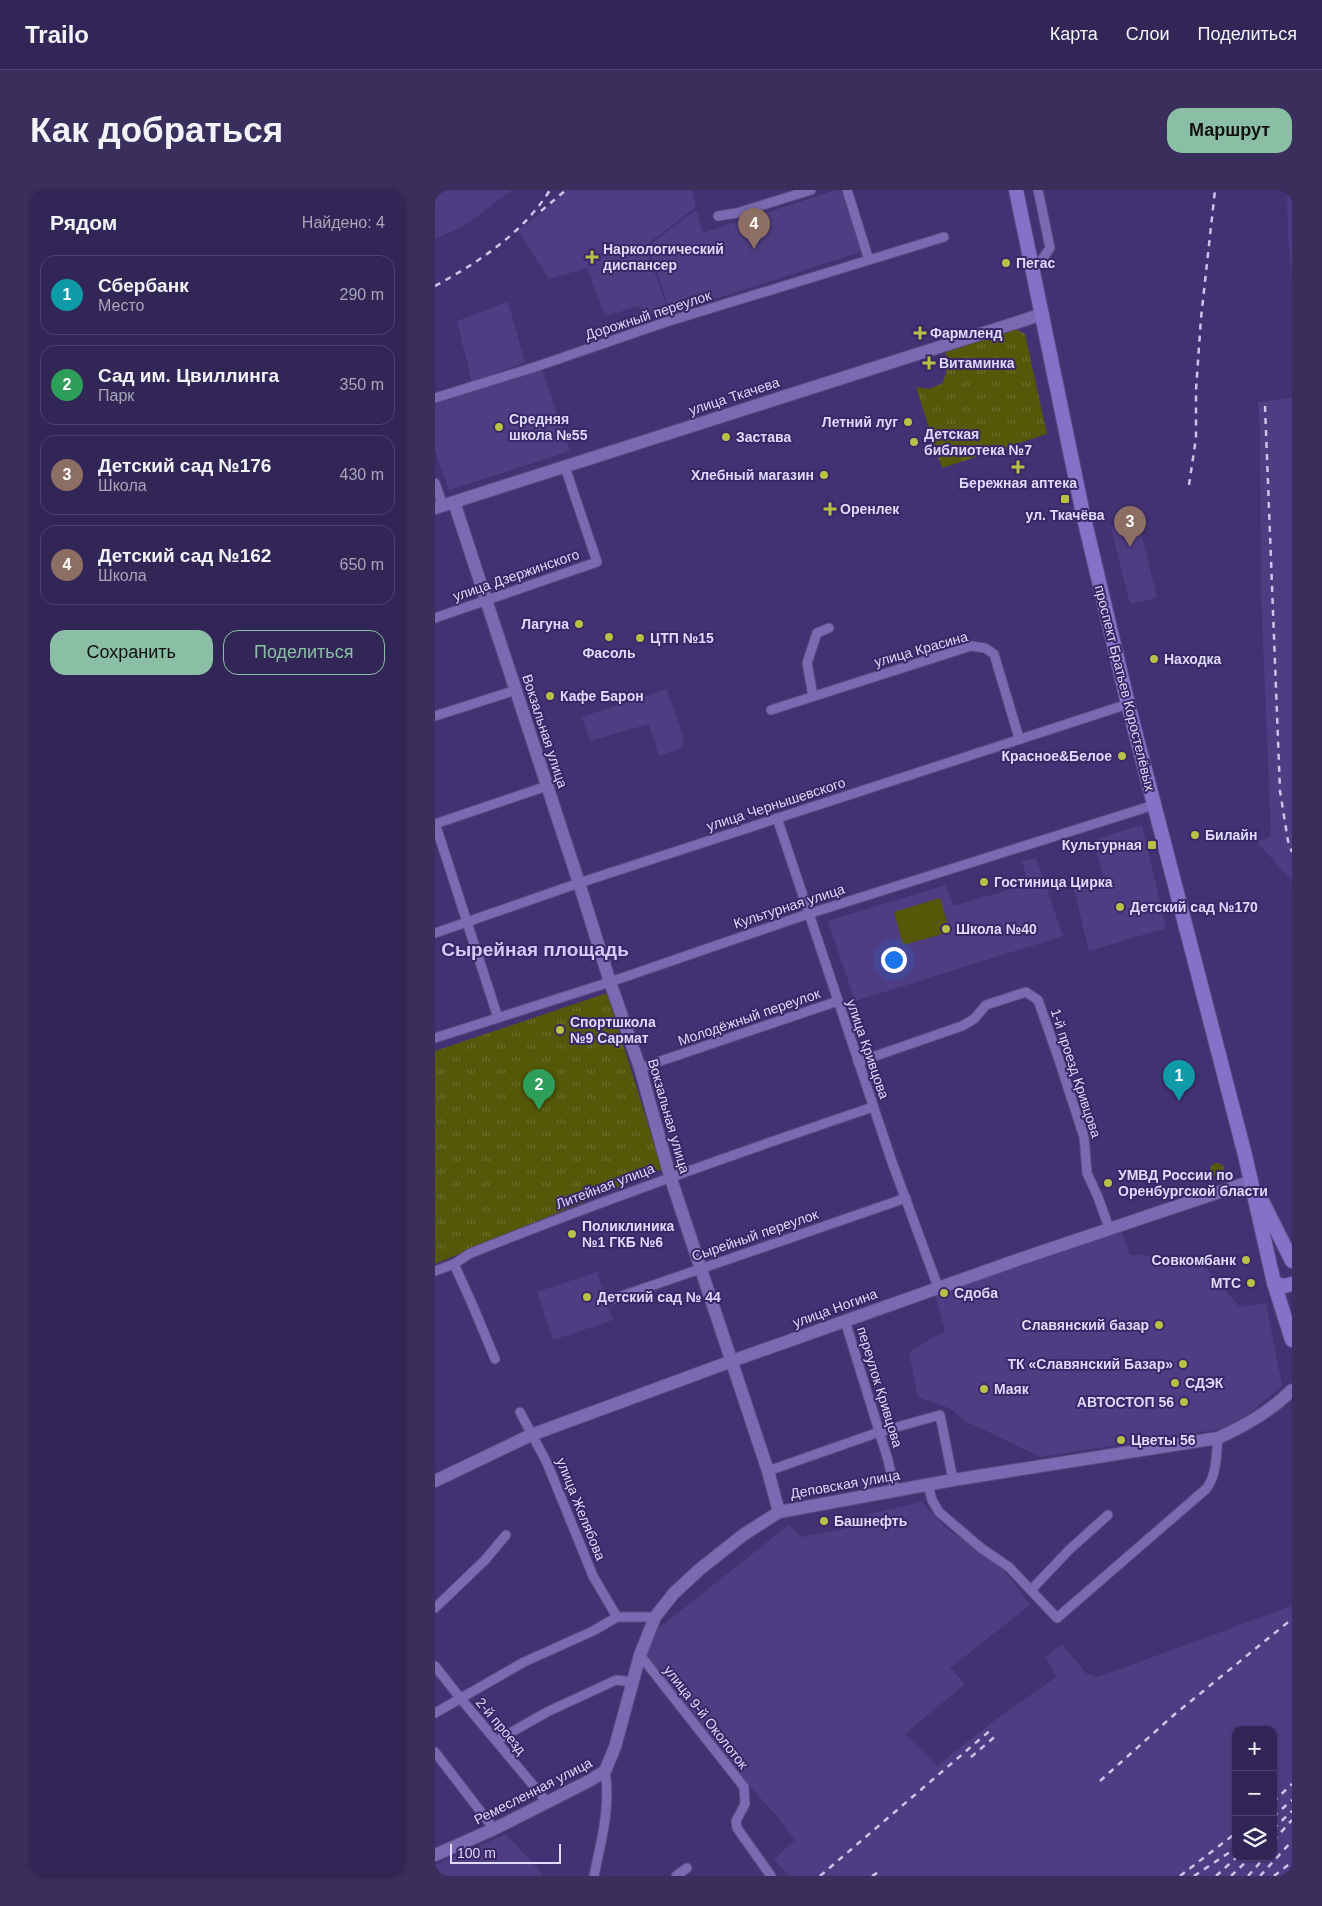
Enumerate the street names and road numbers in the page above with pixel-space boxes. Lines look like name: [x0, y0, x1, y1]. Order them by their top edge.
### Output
street label: Дорожный переулок: [583, 287, 714, 343]
street label: улица Ткачева: [687, 374, 782, 418]
street label: улица Дзержинского: [451, 546, 582, 604]
street label: проспект Братьев Коростелёвых: [1092, 583, 1158, 793]
street label: улица Красина: [872, 628, 970, 670]
street label: Вокзальная улица: [519, 672, 571, 790]
street label: улица Чернышевского: [705, 774, 848, 834]
street label: Культурная улица: [731, 880, 847, 932]
street label: Молодёжный переулок: [676, 985, 823, 1049]
street label: улица Кривцова: [843, 997, 893, 1101]
street label: 1-й проезд Кривцова: [1048, 1006, 1105, 1140]
street label: Вокзальная улица: [645, 1057, 693, 1175]
street label: Литейная улица: [553, 1160, 657, 1212]
street label: Сырейный переулок: [690, 1206, 821, 1264]
street label: улица Ногина: [791, 1285, 880, 1331]
street label: переулок Кривцова: [854, 1325, 906, 1450]
street label: улица Желябова: [553, 1455, 609, 1563]
street label: Деповская улица: [789, 1466, 901, 1502]
street label: улица 9-й Околоток: [661, 1662, 752, 1773]
street label: 2-й проезд: [473, 1694, 529, 1758]
street label: Ремесленная улица: [471, 1754, 595, 1828]

